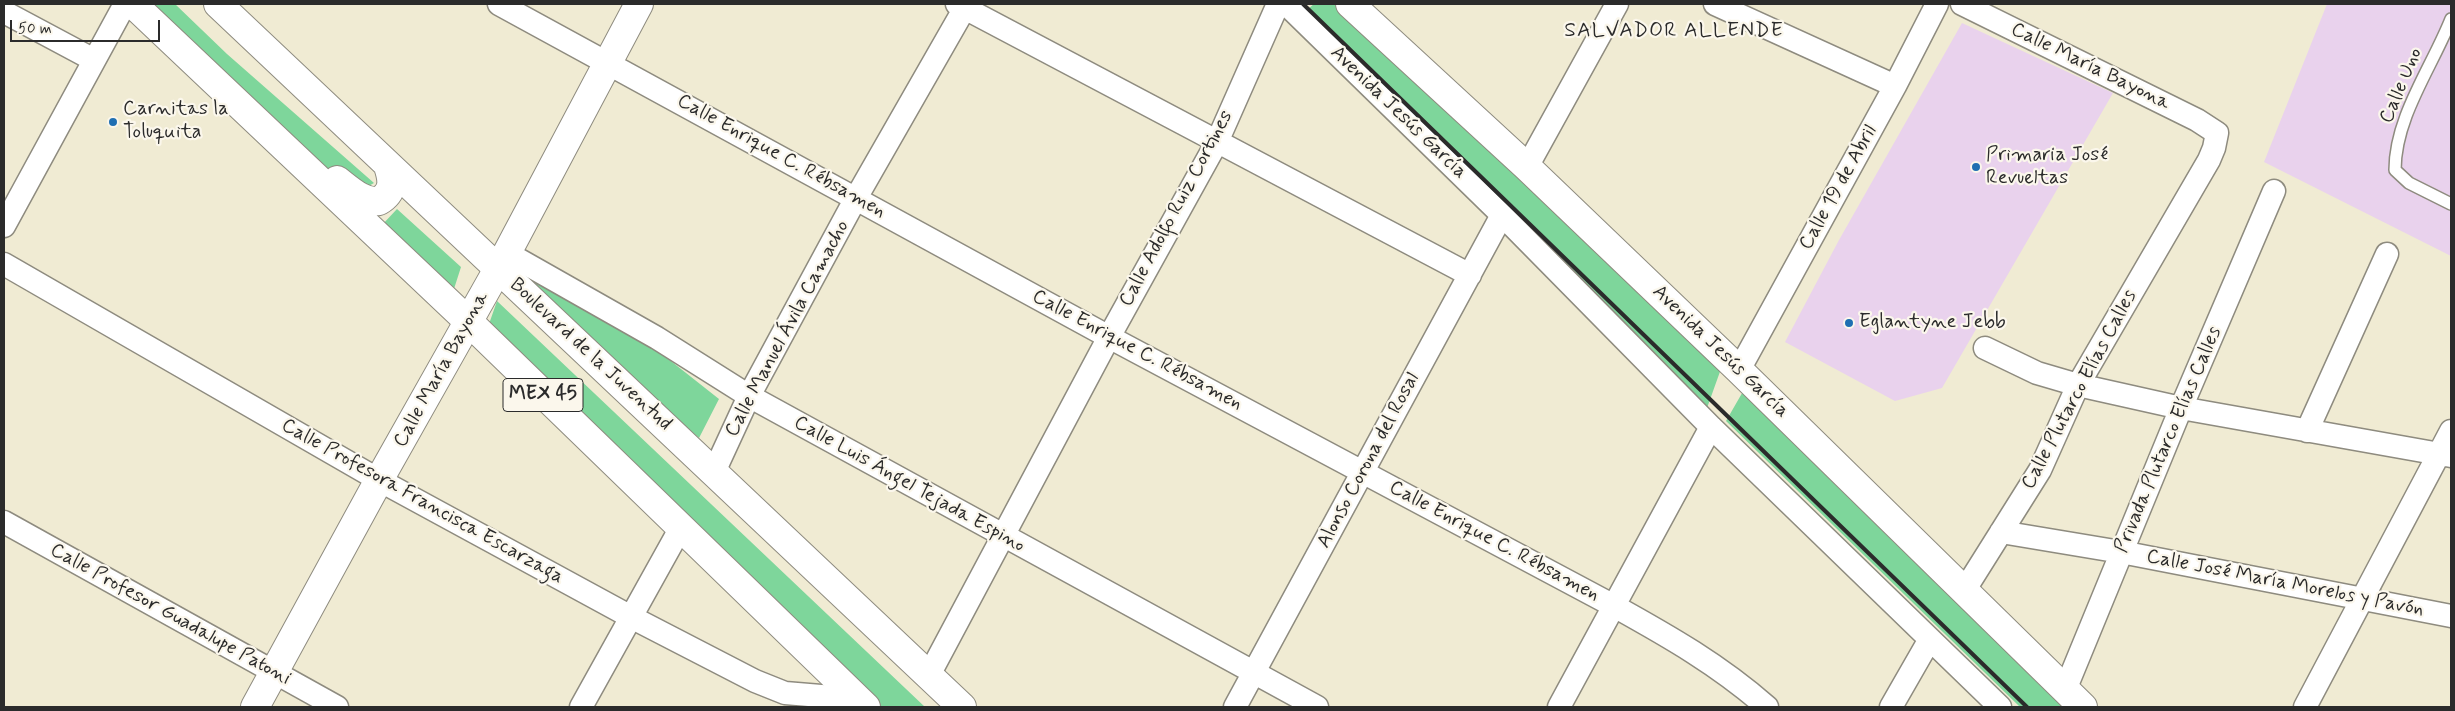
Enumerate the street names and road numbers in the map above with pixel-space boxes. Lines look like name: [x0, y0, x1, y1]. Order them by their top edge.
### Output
street label: Calle María Bayona: [2007, 18, 2173, 116]
street label: Avenida Jesús García: [1325, 42, 1471, 184]
street label: Calle Uno: [2375, 45, 2429, 127]
street label: Calle Enrique C. Rébsamen: [672, 90, 890, 224]
street label: Calle Adolfo Ruiz Cortines: [1115, 107, 1239, 311]
street label: Calle 19 de Abril: [1795, 121, 1883, 255]
street label: Calle Manuel Ávila Camacho: [721, 217, 855, 441]
street label: Boulevard de la Juventud: [504, 274, 676, 436]
street label: Avenida Jesús García: [1647, 281, 1793, 423]
street label: Calle Enrique C. Rébsamen: [1028, 285, 1246, 417]
street label: Calle Plutarco Elías Calles: [2017, 286, 2143, 494]
street label: Calle María Bayona: [389, 288, 495, 452]
street label: Privada Plutarco Elías Calles: [2110, 323, 2228, 557]
street label: Alonso Corona del Rosal: [1313, 369, 1425, 553]
road number: MEX 45: [503, 378, 583, 412]
street label: Calle Luis Ángel Tejada Espino: [789, 411, 1029, 559]
street label: Calle Profesora Francisca Escarzaga: [277, 414, 567, 590]
street label: Calle Enrique C. Rébsamen: [1385, 476, 1603, 608]
street label: Calle Profesor Guadalupe Patoni: [45, 539, 295, 691]
street label: Calle José María Morelos y Pavón: [2144, 545, 2426, 623]

